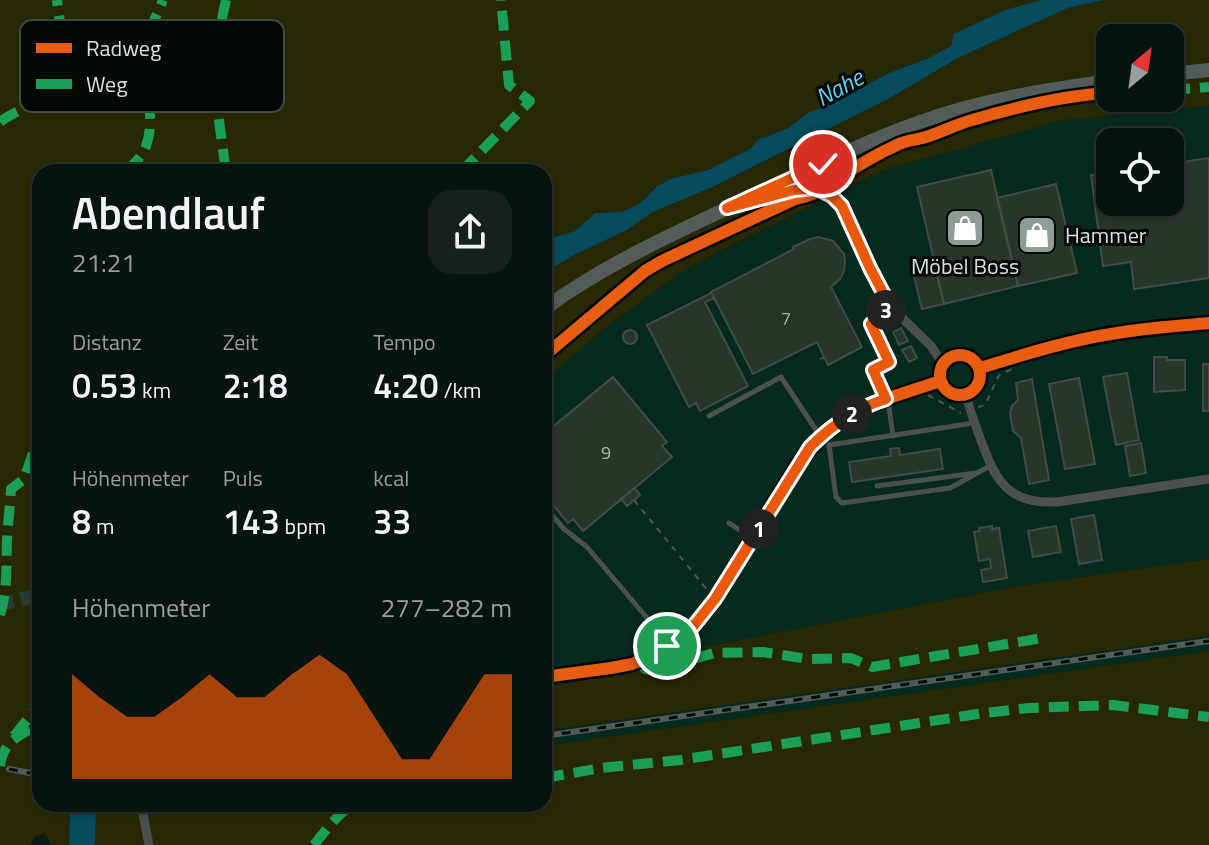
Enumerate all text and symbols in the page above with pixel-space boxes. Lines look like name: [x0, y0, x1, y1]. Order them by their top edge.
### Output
legend: [20, 20, 284, 112]
north arrow: [1096, 24, 1184, 112]
map controls: [1096, 24, 1184, 216]
text: Radweg: [86, 31, 161, 65]
water label: Nahe: [808, 58, 871, 115]
text: Weg: [86, 67, 127, 101]
button: locate: [1096, 128, 1184, 216]
pin: [789, 130, 857, 198]
icon: check: [801, 142, 845, 186]
text: Abendlauf: [72, 179, 265, 246]
button: share: [428, 190, 512, 274]
shop icon: Möbel Boss: [944, 207, 986, 249]
shop icon: Hammer: [1016, 214, 1058, 256]
place label: Hammer: [1065, 218, 1147, 252]
text: 21:21: [72, 243, 136, 282]
place label: Möbel Boss: [911, 249, 1019, 283]
pin: 3: [866, 290, 906, 330]
text: 3: [880, 293, 892, 327]
house number: 7: [781, 305, 791, 332]
text: Distanz: [72, 325, 142, 359]
text: Zeit: [223, 325, 258, 359]
text: Tempo: [373, 325, 436, 359]
text: 0.53: [72, 359, 137, 411]
text: 2:18: [223, 359, 288, 411]
text: 4:20: [373, 359, 439, 411]
text: km: [137, 373, 171, 407]
text: /km: [439, 373, 481, 407]
pin: 2: [832, 394, 872, 434]
text: 2: [846, 397, 858, 431]
house number: 9: [601, 439, 611, 466]
text: Höhenmeter: [72, 461, 189, 495]
text: Puls: [223, 461, 263, 495]
text: kcal: [373, 461, 409, 495]
text: 8: [72, 495, 91, 547]
text: 143: [223, 495, 280, 547]
text: 33: [373, 495, 411, 547]
text: m: [91, 509, 114, 543]
text: bpm: [280, 509, 326, 543]
pin: 1: [739, 509, 779, 549]
text: 1: [753, 512, 765, 546]
text: Höhenmeter: [72, 588, 210, 627]
text: 277–282 m: [381, 588, 512, 627]
pin: [633, 612, 701, 680]
icon: arrive: [645, 624, 689, 668]

